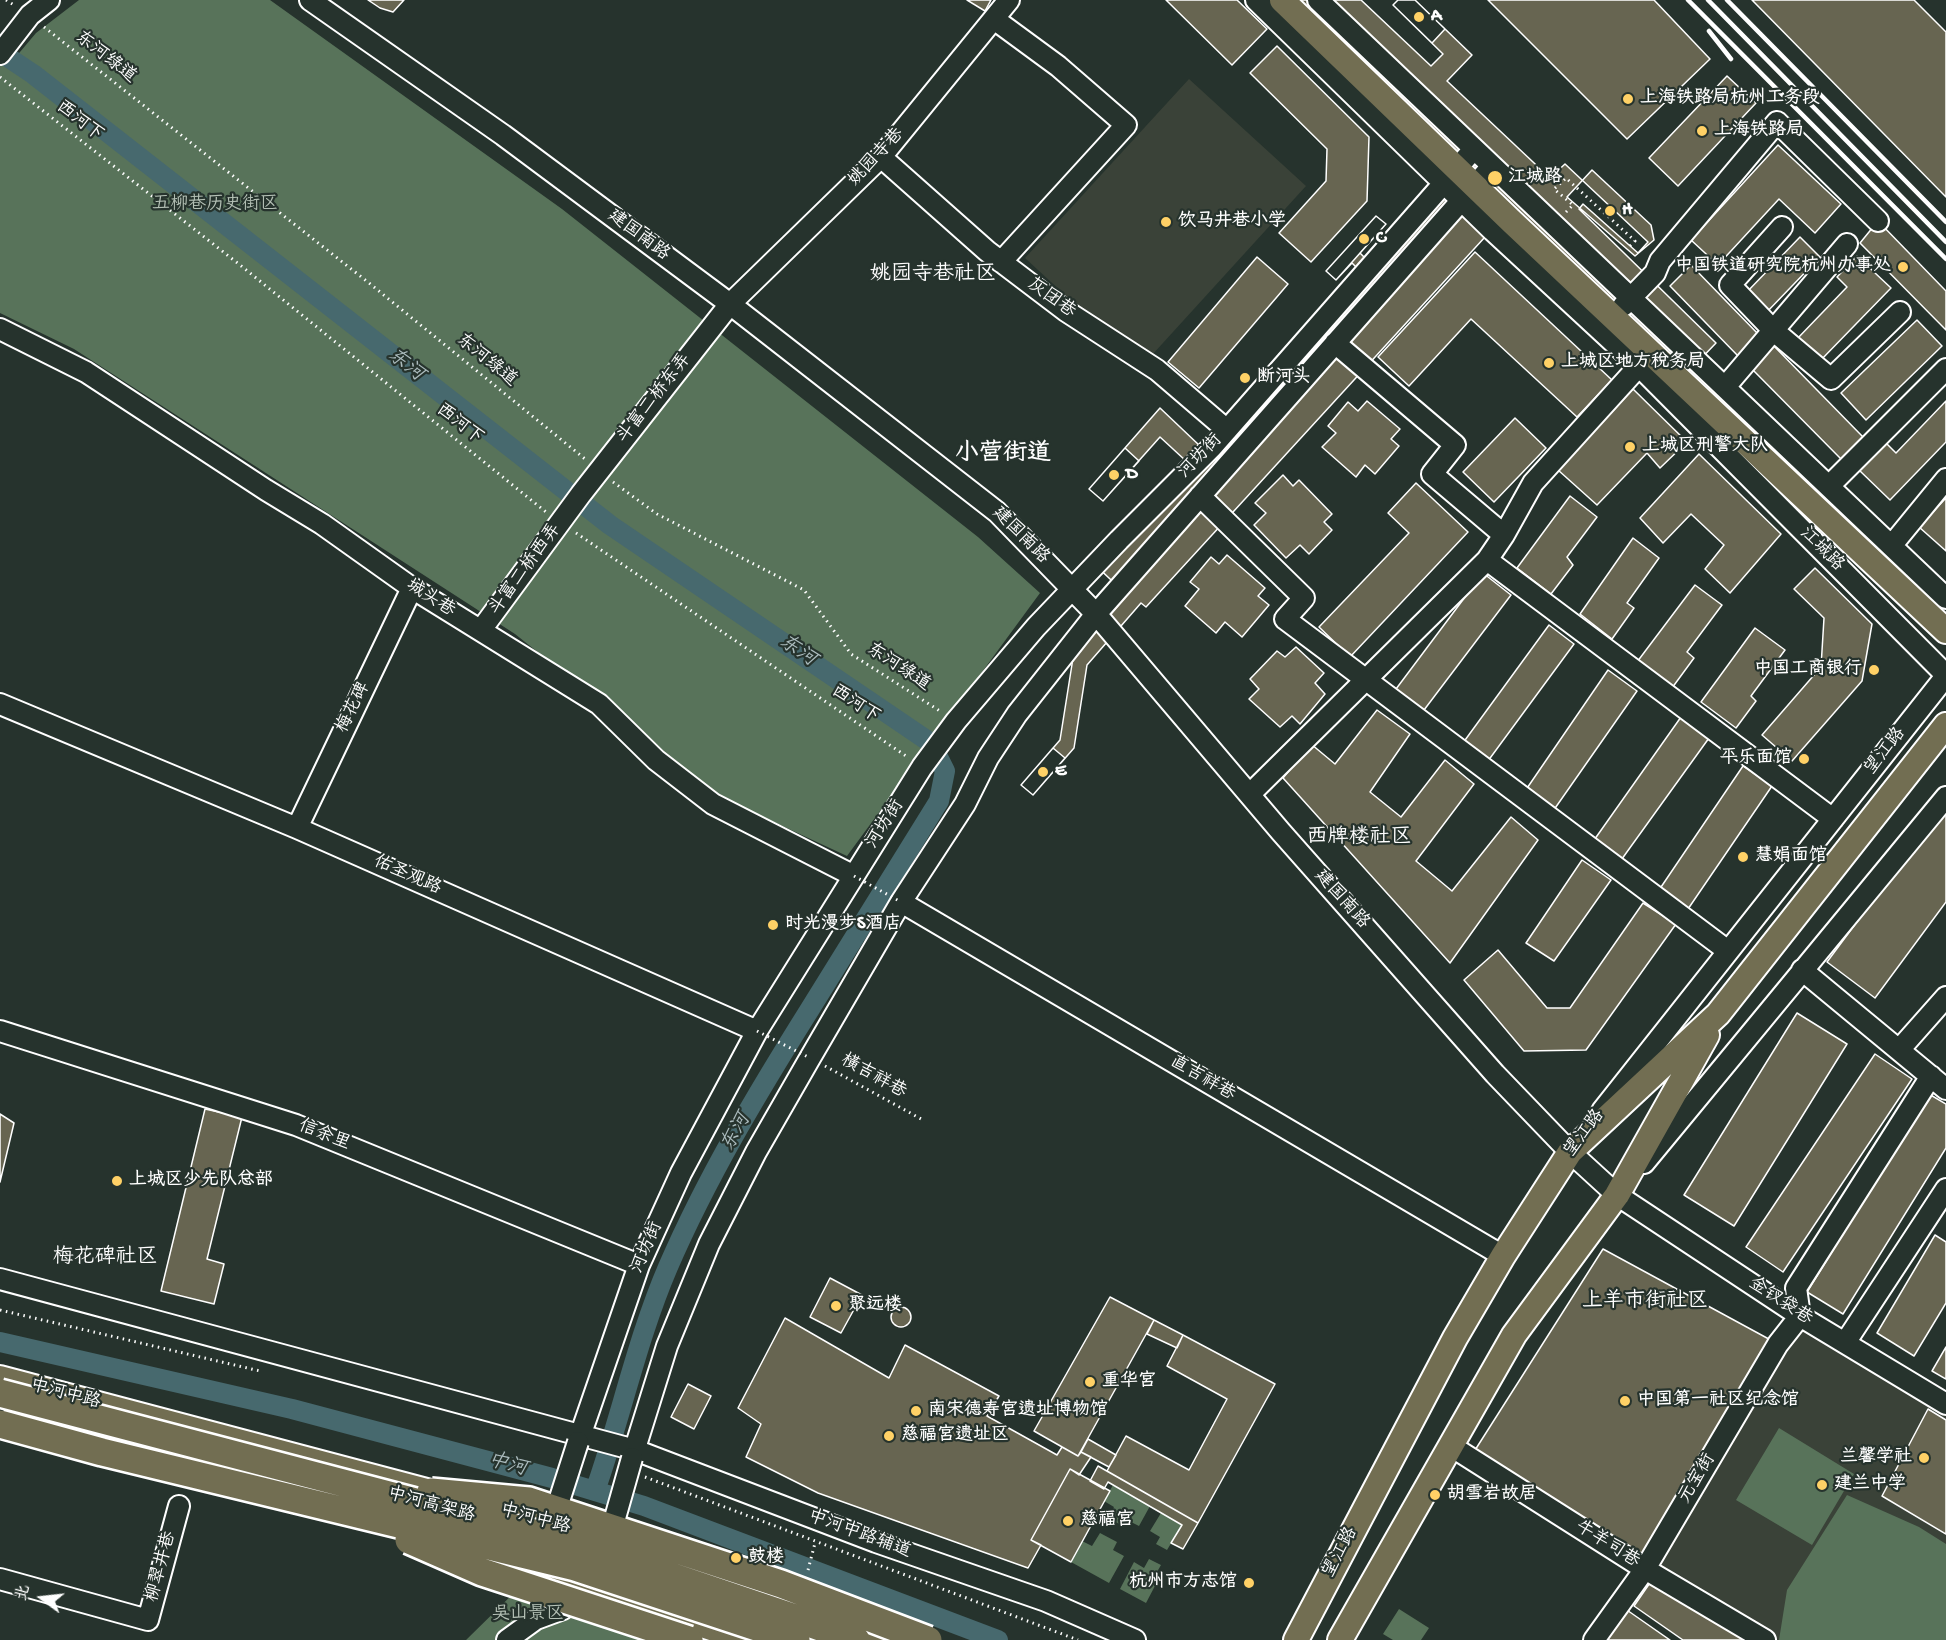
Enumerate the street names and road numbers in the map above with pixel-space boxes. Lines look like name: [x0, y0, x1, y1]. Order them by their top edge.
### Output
street label: 东河绿道: [70, 27, 140, 89]
street label: 西河下: [51, 97, 107, 147]
street label: 姚园寺巷: [845, 124, 909, 192]
street label: 建国南路: [603, 206, 673, 266]
street label: 灰团巷: [1023, 274, 1079, 324]
street label: 东河绿道: [451, 330, 521, 392]
street label: 斗富二桥东弄: [613, 350, 697, 448]
street label: 西河下: [431, 400, 487, 450]
street label: 河坊街: [1174, 430, 1228, 484]
street label: 建国南路: [987, 503, 1053, 569]
street label: 斗富二桥西弄: [486, 520, 566, 620]
street label: 江城路: [1794, 523, 1848, 577]
street label: 城头巷: [401, 576, 459, 622]
street label: 东河绿道: [862, 639, 934, 697]
street label: 梅花碑: [332, 679, 376, 737]
street label: 西河下: [827, 681, 883, 729]
street label: 望江路: [1861, 724, 1911, 780]
street label: 河坊街: [863, 796, 909, 854]
street label: 佑圣观路: [370, 851, 444, 901]
street label: 建国南路: [1309, 866, 1373, 934]
street label: 横吉祥巷: [836, 1050, 910, 1104]
street label: 直吉祥巷: [1165, 1052, 1239, 1106]
street label: 望江路: [1560, 1106, 1610, 1162]
street label: 信余里: [295, 1116, 353, 1156]
street label: 河坊街: [628, 1219, 668, 1277]
street label: 金钗袋巷: [1744, 1273, 1816, 1331]
street label: 中河中路: [27, 1375, 103, 1415]
street label: 元宝街: [1675, 1450, 1721, 1508]
street label: 中河高架路: [385, 1484, 477, 1528]
street label: 中河中路: [497, 1500, 573, 1540]
street label: 中河中路辅道: [805, 1506, 913, 1564]
street label: 牛羊司巷: [1571, 1517, 1643, 1573]
street label: 望江路: [1319, 1524, 1363, 1582]
street label: 柳翠井巷: [142, 1529, 182, 1605]

